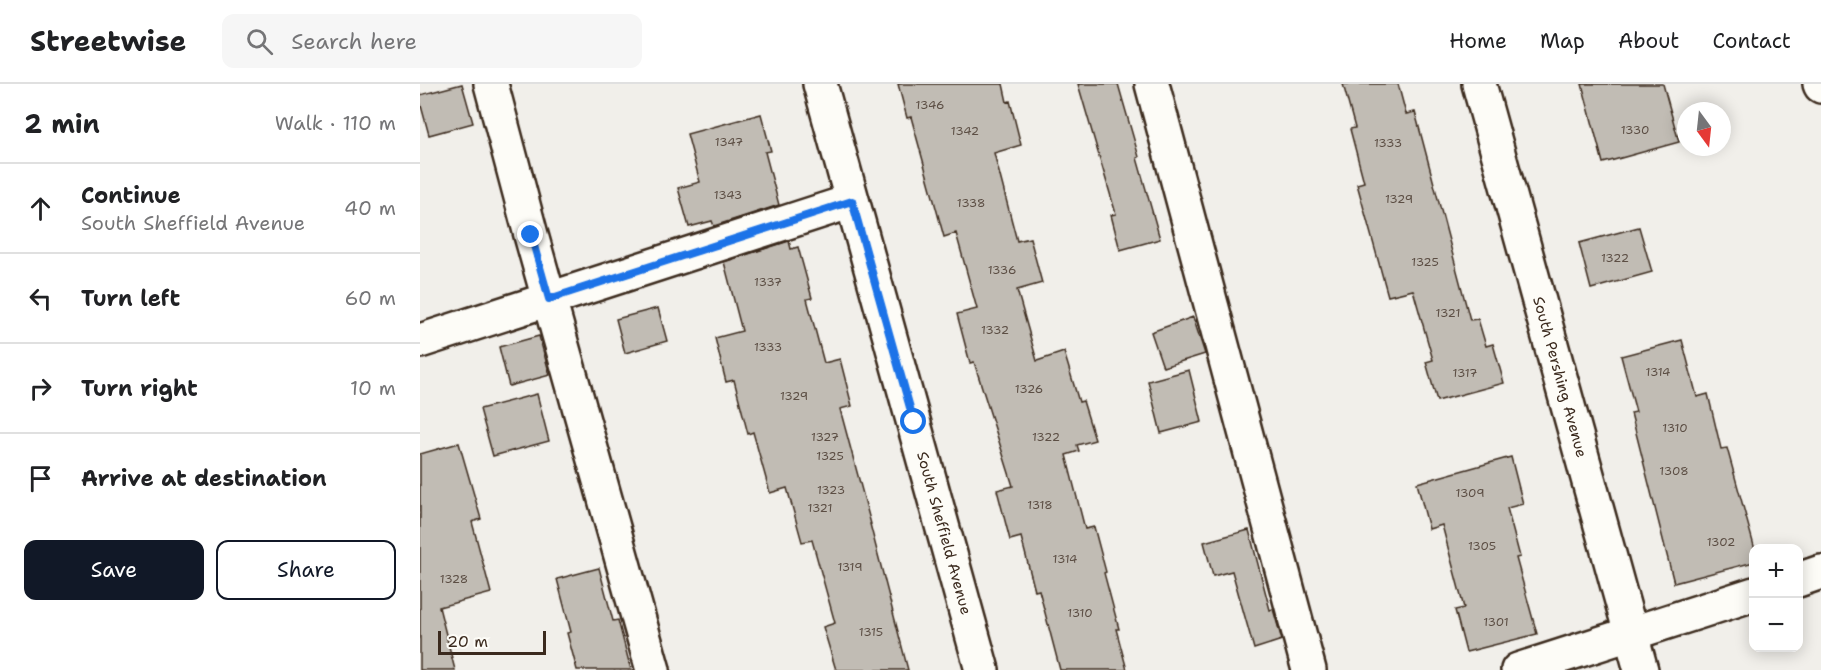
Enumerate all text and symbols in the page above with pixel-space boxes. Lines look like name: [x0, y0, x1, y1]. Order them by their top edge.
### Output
search box: [222, 14, 642, 68]
text: Streetwise: [30, 22, 186, 60]
icon: search: [243, 25, 276, 58]
text: Search here: [291, 27, 417, 56]
text: Home: [1449, 27, 1507, 55]
text: Map: [1540, 27, 1585, 55]
text: About: [1618, 27, 1679, 55]
text: Contact: [1712, 27, 1791, 55]
house number: 1346: [916, 97, 944, 113]
north arrow: [1677, 102, 1731, 156]
text: 2 min: [24, 106, 100, 141]
text: Walk · 110 m: [275, 110, 396, 136]
house number: 1330: [1621, 122, 1649, 138]
house number: 1342: [951, 123, 979, 139]
house number: 1347: [715, 134, 743, 150]
house number: 1333: [1374, 135, 1402, 151]
text: Continue: [81, 181, 181, 210]
house number: 1343: [714, 187, 742, 203]
house number: 1329: [1385, 191, 1413, 207]
icon: ahead: [24, 192, 57, 225]
text: 40 m: [344, 195, 396, 221]
house number: 1338: [957, 195, 985, 211]
text: South Sheffield Avenue: [81, 210, 305, 236]
route end: [517, 221, 543, 247]
house number: 1322: [1601, 250, 1629, 266]
house number: 1325: [1411, 254, 1439, 270]
house number: 1336: [988, 262, 1016, 278]
house number: 1337: [754, 274, 782, 290]
icon: left: [24, 282, 57, 315]
text: Turn left: [81, 284, 180, 313]
text: 60 m: [344, 285, 396, 311]
street label: South Pershing Avenue: [1528, 294, 1592, 460]
house number: 1321: [1436, 305, 1460, 321]
house number: 1332: [981, 322, 1009, 338]
house number: 1333: [754, 339, 782, 355]
house number: 1314: [1645, 364, 1671, 380]
house number: 1317: [1453, 365, 1477, 381]
icon: right: [24, 372, 57, 405]
text: Turn right: [81, 374, 198, 403]
text: 10 m: [350, 375, 396, 401]
house number: 1326: [1015, 381, 1043, 397]
house number: 1329: [780, 388, 808, 404]
route start: [900, 408, 926, 434]
house number: 1310: [1662, 420, 1688, 436]
house number: 1327: [811, 429, 839, 445]
house number: 1322: [1032, 429, 1060, 445]
house number: 1325: [816, 448, 844, 464]
street label: South Sheffield Avenue: [912, 449, 976, 617]
icon: arrive: [24, 462, 57, 495]
house number: 1308: [1659, 463, 1689, 479]
text: Arrive at destination: [81, 464, 327, 493]
house number: 1323: [817, 482, 845, 498]
house number: 1309: [1455, 485, 1485, 501]
house number: 1318: [1027, 497, 1053, 513]
house number: 1321: [808, 500, 832, 516]
house number: 1302: [1707, 534, 1735, 550]
house number: 1305: [1468, 538, 1496, 554]
button: Save: [24, 540, 204, 600]
button: Share: [216, 540, 396, 600]
map controls: [1749, 544, 1803, 652]
button: +: [1749, 544, 1803, 598]
house number: 1314: [1052, 551, 1078, 567]
house number: 1319: [837, 559, 863, 575]
house number: 1328: [440, 571, 468, 587]
button: −: [1749, 598, 1803, 652]
house number: 1310: [1067, 605, 1093, 621]
house number: 1301: [1483, 614, 1509, 630]
house number: 1315: [859, 624, 883, 640]
scale bar: [438, 628, 546, 656]
text: 20 m: [447, 631, 488, 652]

